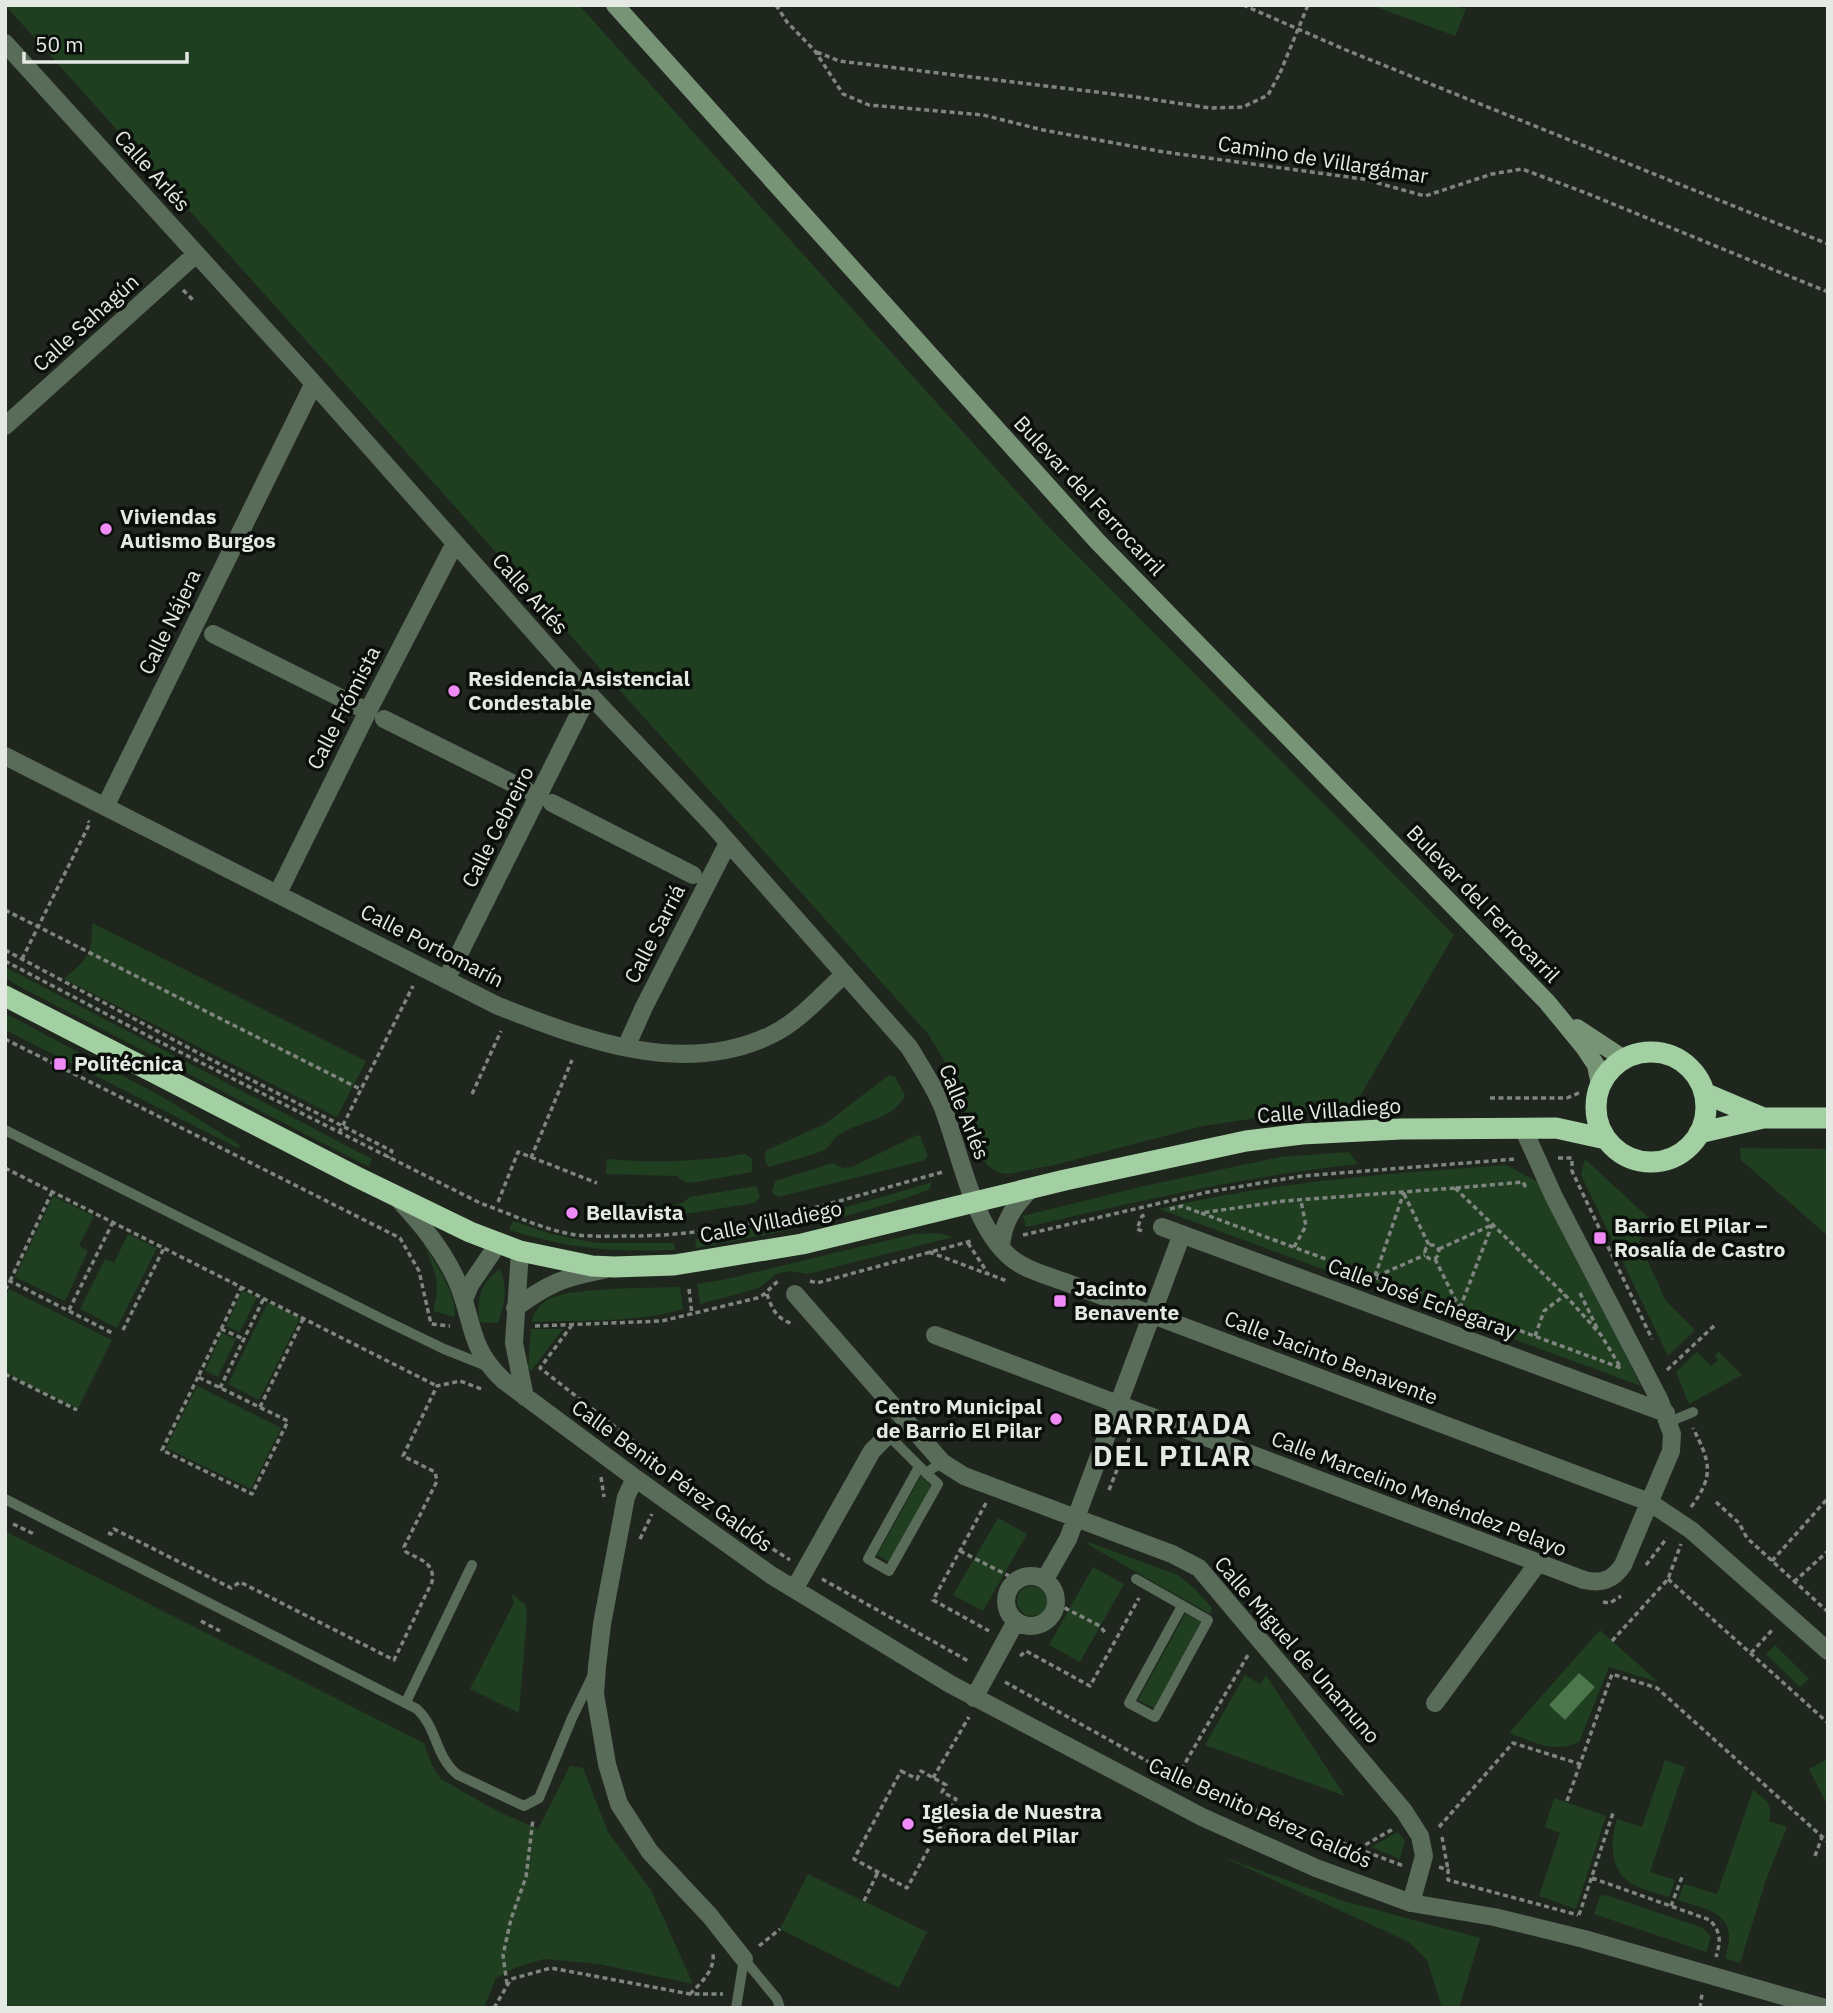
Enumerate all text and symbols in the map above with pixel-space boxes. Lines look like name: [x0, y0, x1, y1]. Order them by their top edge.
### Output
scale bar: [24, 21, 187, 65]
text: 50 m: [35, 30, 84, 58]
street label: Calle Arlés: [109, 124, 197, 217]
street label: Camino de Villargámar: [1216, 129, 1431, 190]
street label: Calle Sahagún: [26, 267, 144, 377]
street label: Bulevar del Ferrocarril: [1008, 409, 1171, 582]
place label: Viviendas Autismo Burgos: [120, 502, 276, 554]
marker: Viviendas Autismo Burgos: [98, 521, 114, 537]
street label: Calle Arlés: [487, 547, 575, 640]
street label: Calle Nájera: [132, 564, 207, 679]
street label: Calle Frómista: [300, 641, 386, 774]
place label: Residencia Asistencial Condestable: [468, 664, 690, 716]
marker: Residencia Asistencial Condestable: [446, 683, 462, 699]
street label: Calle Cebreiro: [455, 761, 540, 892]
street label: Bulevar del Ferrocarril: [1401, 818, 1567, 988]
street label: Calle Sarriá: [617, 879, 691, 988]
street label: Calle Portomarín: [356, 897, 509, 993]
place label: Politécnica: [74, 1049, 184, 1077]
marker: Politécnica: [52, 1056, 68, 1072]
street label: Calle Arlés: [933, 1060, 997, 1164]
street label: Calle Villadiego: [1256, 1091, 1402, 1129]
street label: Calle Villadiego: [697, 1194, 844, 1249]
place label: Bellavista: [586, 1198, 684, 1226]
marker: Bellavista: [564, 1205, 580, 1221]
place label: Barrio El Pilar – Rosalía de Castro: [1614, 1211, 1785, 1263]
marker: Barrio El Pilar – Rosalía de Castro: [1592, 1230, 1608, 1246]
street label: Calle José Echegaray: [1324, 1251, 1521, 1345]
place label: Jacinto Benavente: [1074, 1274, 1179, 1326]
marker: Jacinto Benavente: [1052, 1293, 1068, 1309]
street label: Calle Jacinto Benavente: [1221, 1303, 1442, 1411]
place label: Centro Municipal de Barrio El Pilar: [875, 1392, 1043, 1444]
street label: Calle Benito Pérez Galdós: [567, 1393, 779, 1558]
district label: BARRIADA DEL PILAR: [1093, 1405, 1253, 1474]
marker: Centro Municipal de Barrio El Pilar: [1048, 1411, 1064, 1427]
street label: Calle Marcelino Menéndez Pelayo: [1268, 1424, 1571, 1563]
street label: Calle Miguel de Unamuno: [1209, 1550, 1387, 1749]
street label: Calle Benito Pérez Galdós: [1144, 1750, 1377, 1874]
place label: Iglesia de Nuestra Señora del Pilar: [922, 1797, 1102, 1849]
marker: Iglesia de Nuestra Señora del Pilar: [900, 1816, 916, 1832]

